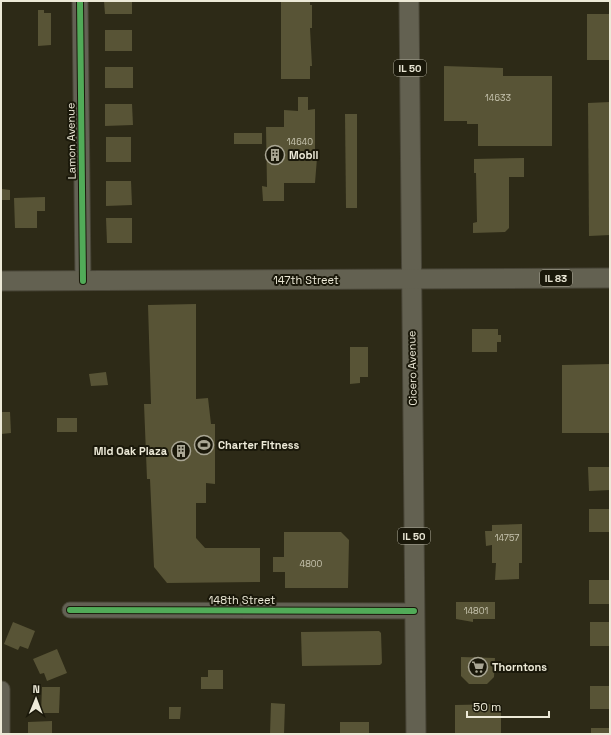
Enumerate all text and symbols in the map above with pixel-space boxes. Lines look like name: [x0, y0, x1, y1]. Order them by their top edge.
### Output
road number: IL 50: [394, 60, 426, 76]
house number: 14633: [485, 92, 511, 104]
street label: Lamon Avenue: [63, 102, 79, 180]
house number: 14640: [287, 136, 313, 148]
building icon: Mobil: [264, 144, 286, 166]
place label: Mobil: [289, 148, 318, 162]
road number: IL 83: [540, 270, 572, 286]
street label: 147th Street: [273, 273, 339, 287]
street label: Cicero Avenue: [404, 330, 420, 406]
sports icon: Charter Fitness: [193, 434, 215, 456]
place label: Charter Fitness: [218, 438, 300, 452]
building icon: Mid Oak Plaza: [170, 440, 192, 462]
place label: Mid Oak Plaza: [94, 444, 168, 458]
road number: IL 50: [398, 528, 430, 544]
house number: 14757: [495, 532, 519, 544]
house number: 4800: [300, 558, 323, 570]
street label: 148th Street: [209, 593, 275, 607]
house number: 14801: [464, 605, 488, 617]
supermarket icon: Thorntons: [467, 656, 489, 678]
place label: Thorntons: [492, 660, 547, 674]
north arrow: [16, 679, 56, 719]
text: N: [32, 682, 40, 696]
scale bar: [467, 693, 549, 719]
text: 50 m: [473, 699, 501, 715]

